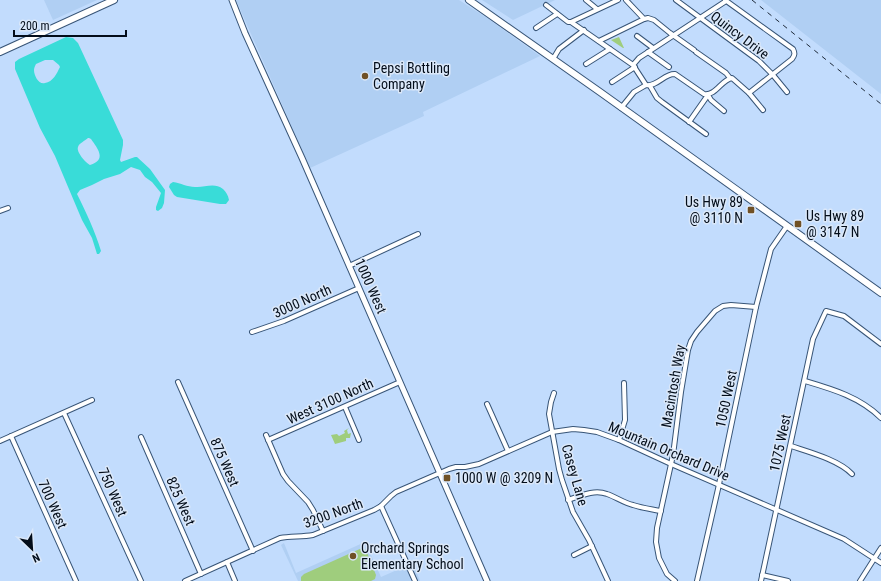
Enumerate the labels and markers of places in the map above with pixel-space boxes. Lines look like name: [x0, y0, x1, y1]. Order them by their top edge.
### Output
place label: Pepsi Bottling Company: [373, 60, 450, 92]
marker: Pepsi Bottling Company: [360, 71, 370, 81]
place label: Us Hwy 89 @ 3110 N: [685, 194, 743, 226]
marker: Us Hwy 89 @ 3110 N: [746, 205, 756, 215]
place label: Us Hwy 89 @ 3147 N: [806, 208, 864, 240]
marker: Us Hwy 89 @ 3147 N: [793, 219, 803, 229]
place label: 1000 W @ 3209 N: [455, 470, 553, 486]
marker: 1000 W @ 3209 N: [442, 473, 452, 483]
place label: Orchard Springs Elementary School: [361, 540, 464, 572]
marker: Orchard Springs Elementary School: [348, 551, 358, 561]

